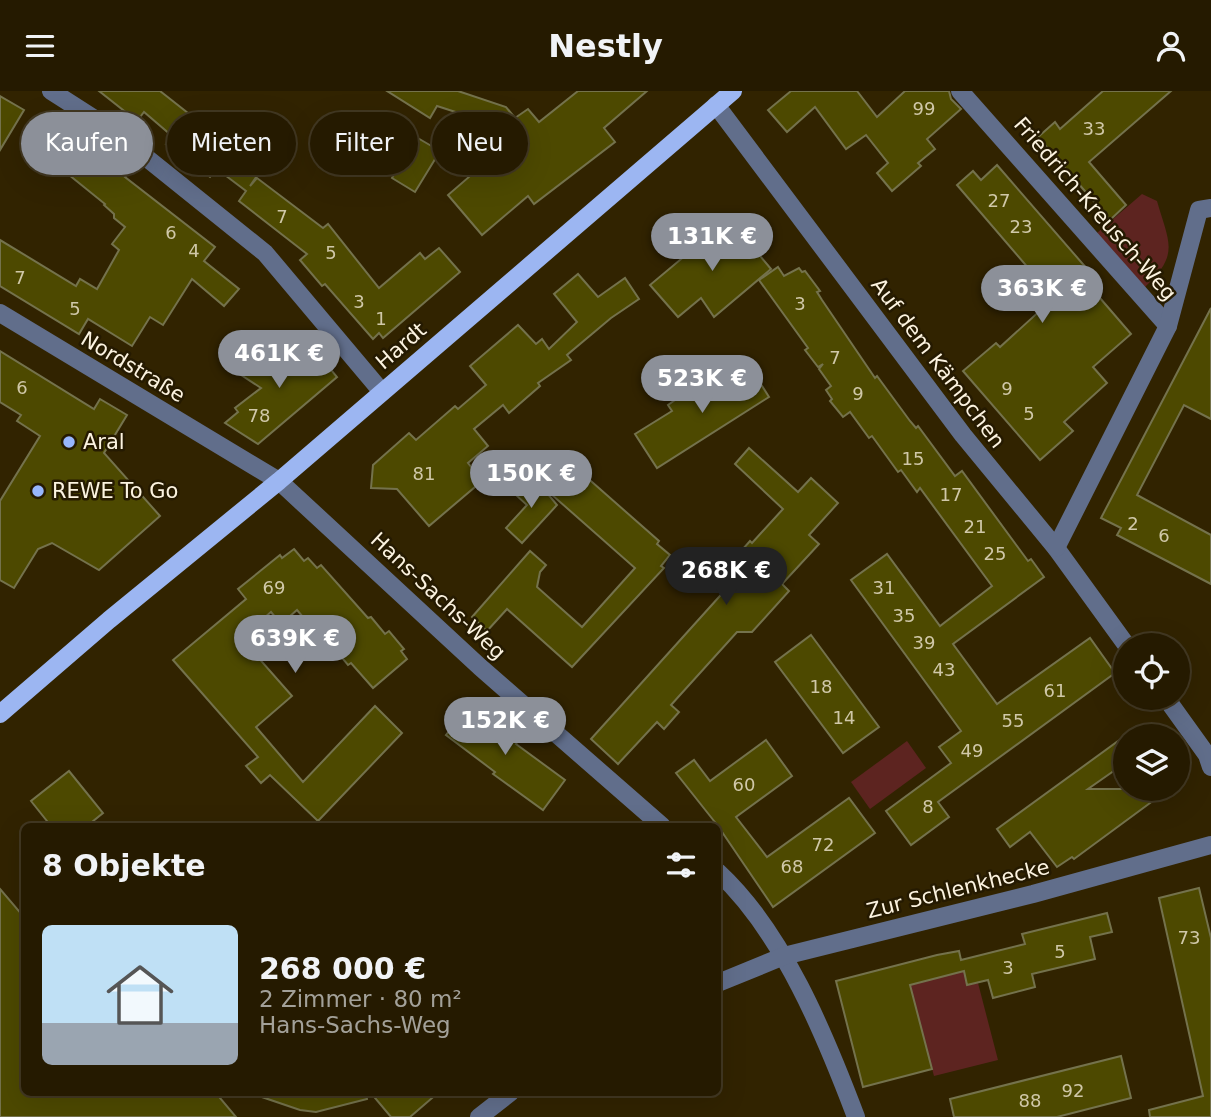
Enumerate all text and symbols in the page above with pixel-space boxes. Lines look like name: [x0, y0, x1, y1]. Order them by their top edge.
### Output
icon: menu: [21, 27, 59, 65]
text: Nestly: [548, 27, 663, 65]
icon: person: [1152, 27, 1190, 65]
house number: 99: [913, 98, 935, 119]
chip: Kaufen: [21, 112, 153, 175]
chip: Mieten: [167, 112, 296, 175]
chip: Filter: [310, 112, 418, 175]
chip: Neu: [432, 112, 528, 175]
street label: Friedrich-Kreusch-Weg: [1009, 113, 1181, 305]
house number: 33: [1083, 118, 1105, 139]
house number: 27: [988, 190, 1010, 211]
house number: 7: [276, 206, 288, 227]
pin: 131K €: [655, 213, 769, 273]
house number: 23: [1010, 216, 1032, 237]
house number: 6: [165, 222, 177, 243]
text: 131K €: [667, 223, 757, 249]
house number: 4: [188, 240, 200, 261]
house number: 5: [325, 242, 337, 263]
pin: 363K €: [985, 265, 1099, 325]
house number: 7: [14, 267, 26, 288]
street label: Auf dem Kämpchen: [866, 273, 1010, 453]
text: 363K €: [997, 275, 1087, 301]
house number: 3: [353, 291, 365, 312]
house number: 3: [794, 293, 806, 314]
house number: 5: [69, 298, 81, 319]
house number: 1: [375, 308, 387, 329]
street label: Hardt: [371, 318, 431, 374]
street label: Nordstraße: [77, 327, 189, 407]
pin: 461K €: [222, 331, 336, 390]
text: 461K €: [234, 340, 324, 366]
house number: 7: [829, 347, 841, 368]
pin: 523K €: [645, 355, 759, 415]
text: 523K €: [657, 365, 747, 391]
house number: 6: [16, 377, 28, 398]
house number: 9: [1001, 378, 1013, 399]
house number: 9: [852, 383, 864, 404]
house number: 5: [1023, 403, 1035, 424]
house number: 78: [248, 405, 270, 426]
place label: Aral: [83, 430, 125, 454]
marker: Aral: [61, 434, 77, 450]
house number: 15: [902, 448, 924, 469]
pin: 150K €: [474, 451, 588, 510]
text: 150K €: [486, 460, 576, 486]
house number: 81: [413, 463, 435, 484]
place label: REWE To Go: [52, 479, 178, 503]
marker: REWE To Go: [30, 483, 46, 499]
house number: 17: [940, 484, 962, 505]
house number: 2: [1127, 513, 1139, 534]
house number: 21: [964, 516, 986, 537]
house number: 6: [1158, 525, 1170, 546]
street label: Hans-Sachs-Weg: [366, 528, 510, 664]
house number: 25: [984, 543, 1006, 564]
pin: 268K €: [669, 547, 783, 607]
text: 268K €: [681, 557, 771, 583]
house number: 69: [263, 577, 285, 598]
house number: 31: [873, 577, 895, 598]
house number: 35: [893, 605, 915, 626]
pin: 639K €: [238, 615, 352, 675]
text: 639K €: [250, 625, 340, 651]
house number: 39: [913, 632, 935, 653]
map controls: [1113, 633, 1190, 801]
button: locate: [1113, 633, 1190, 710]
house number: 43: [933, 659, 955, 680]
house number: 18: [810, 676, 832, 697]
house number: 61: [1044, 680, 1066, 701]
pin: 152K €: [448, 697, 562, 757]
text: 152K €: [460, 707, 550, 733]
house number: 14: [833, 707, 855, 728]
house number: 55: [1002, 710, 1024, 731]
button: layers: [1113, 724, 1190, 801]
house number: 49: [961, 740, 983, 761]
house number: 60: [733, 774, 755, 795]
house number: 8: [922, 796, 934, 817]
house number: 72: [812, 834, 834, 855]
icon: filters: [662, 846, 700, 884]
text: 8 Objekte: [42, 848, 206, 883]
street label: Zur Schlenkhecke: [864, 855, 1052, 923]
house number: 68: [781, 856, 803, 877]
house number: 73: [1178, 927, 1200, 948]
house number: 5: [1054, 941, 1066, 962]
text: 268 000 €: [259, 951, 426, 986]
icon: home: [98, 953, 182, 1037]
house number: 3: [1002, 957, 1014, 978]
text: 2 Zimmer · 80 m²: [259, 986, 462, 1012]
text: Hans-Sachs-Weg: [259, 1012, 451, 1038]
house number: 92: [1062, 1080, 1084, 1101]
house number: 88: [1019, 1090, 1041, 1111]

